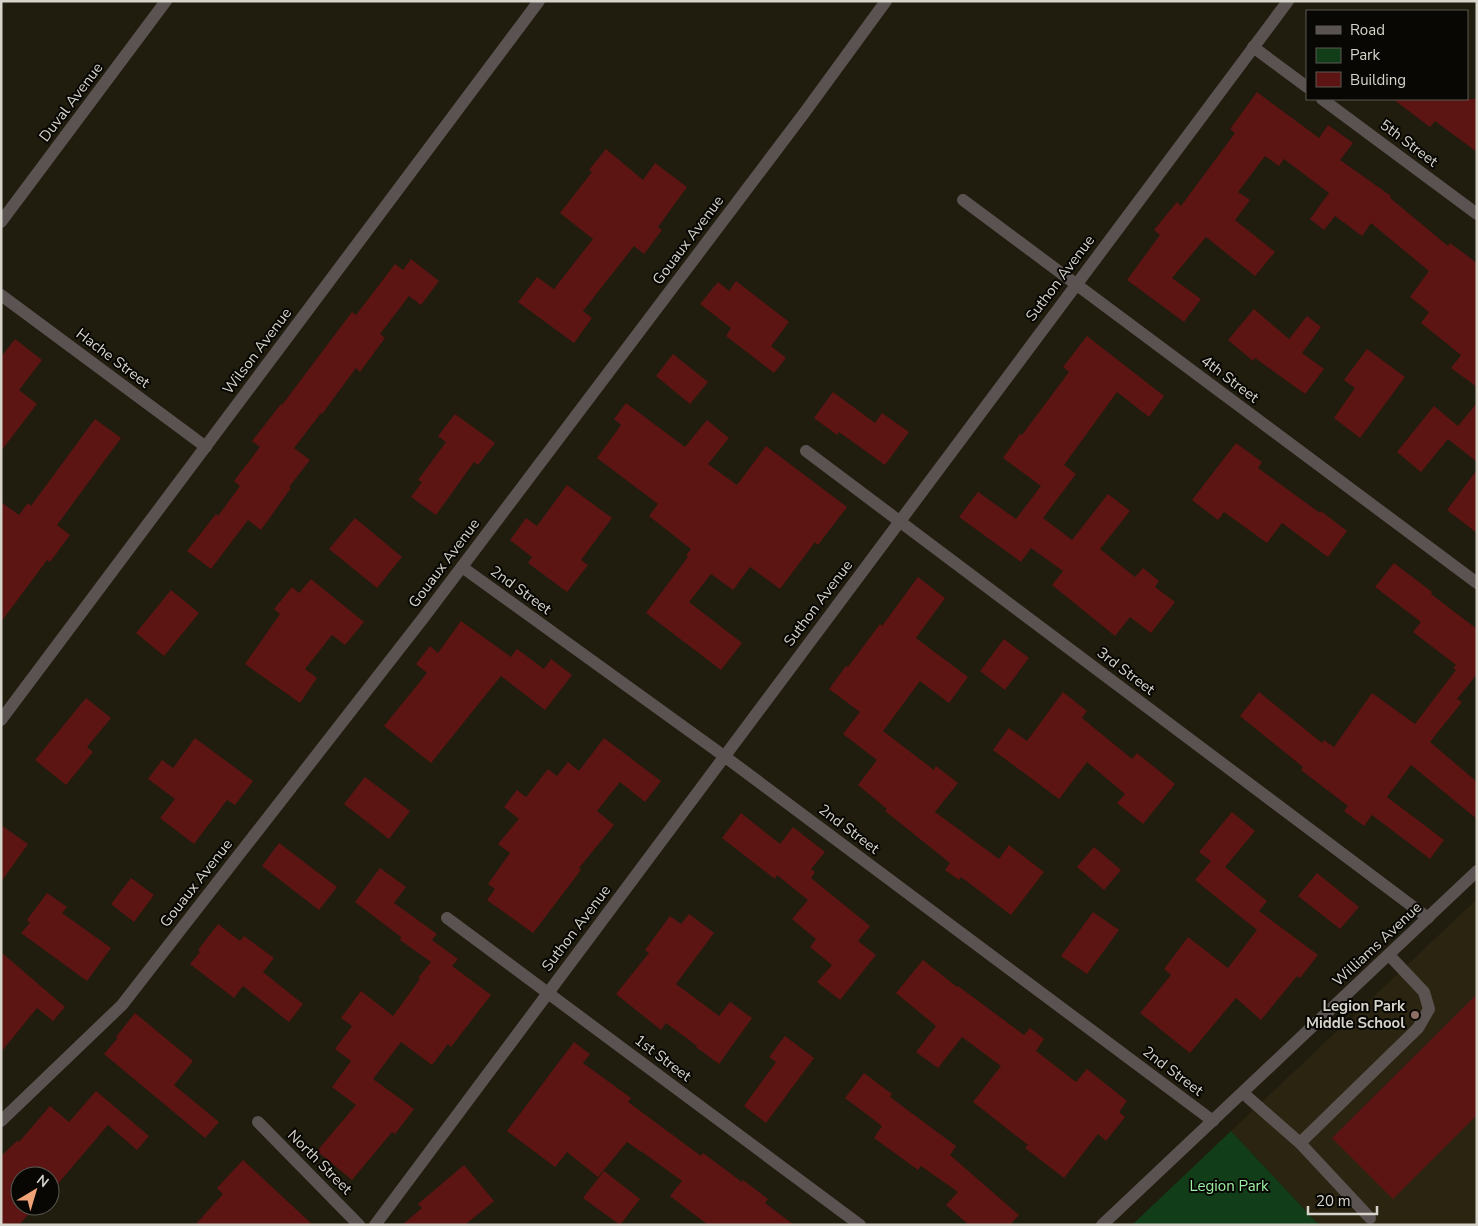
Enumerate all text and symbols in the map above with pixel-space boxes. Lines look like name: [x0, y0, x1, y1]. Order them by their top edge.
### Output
legend: [1306, 10, 1468, 100]
text: Road: [1350, 20, 1385, 40]
text: Park: [1350, 45, 1380, 65]
street label: Duval Avenue: [35, 58, 107, 146]
text: Building: [1350, 70, 1406, 90]
street label: 5th Street: [1376, 115, 1443, 172]
street label: Gouaux Avenue: [648, 191, 728, 289]
street label: Suthon Avenue: [1021, 231, 1099, 325]
street label: Wilson Avenue: [218, 304, 296, 398]
street label: Hache Street: [72, 324, 155, 393]
street label: 4th Street: [1197, 351, 1264, 408]
street label: Gouaux Avenue: [404, 514, 484, 612]
street label: Suthon Avenue: [779, 556, 857, 650]
street label: 2nd Street: [486, 561, 556, 619]
street label: 3rd Street: [1093, 643, 1160, 700]
street label: 2nd Street: [815, 800, 884, 859]
street label: Gouaux Avenue: [155, 835, 237, 931]
street label: Suthon Avenue: [537, 881, 615, 975]
street label: Williams Avenue: [1328, 897, 1426, 991]
place label: Legion Park Middle School: [1306, 996, 1406, 1033]
marker: Legion Park Middle School: [1409, 1009, 1421, 1021]
street label: 1st Street: [631, 1030, 696, 1086]
street label: 2nd Street: [1139, 1042, 1208, 1101]
street label: North Street: [283, 1125, 357, 1199]
north arrow: [10, 1166, 60, 1216]
text: N: [33, 1170, 53, 1192]
park label: Legion Park: [1190, 1176, 1269, 1196]
scale bar: [1308, 1184, 1377, 1216]
text: 20 m: [1316, 1191, 1351, 1211]

